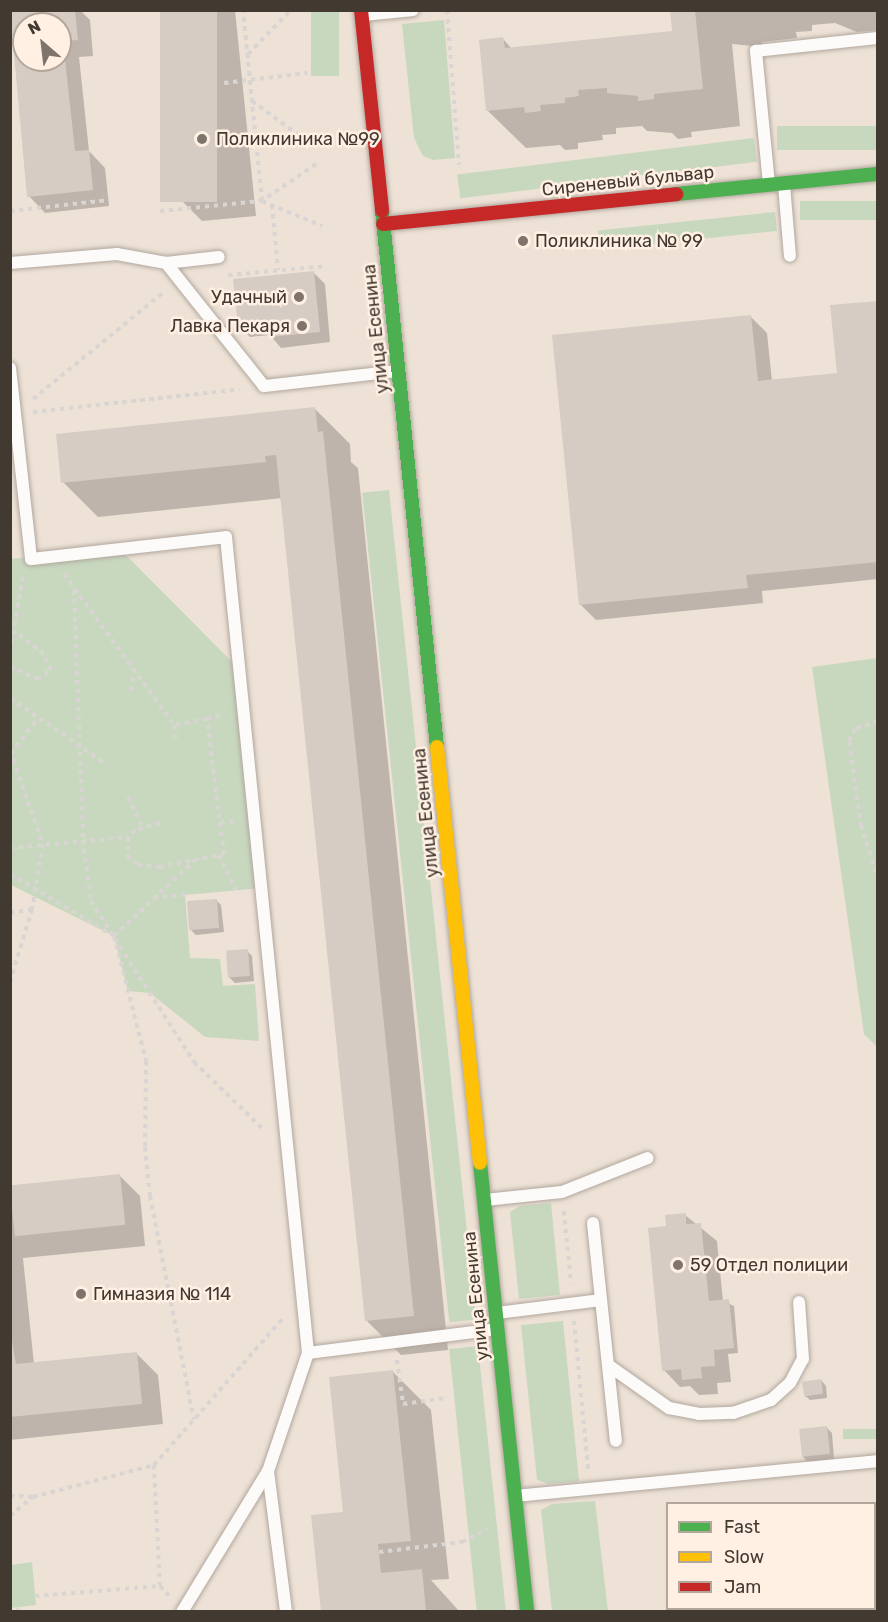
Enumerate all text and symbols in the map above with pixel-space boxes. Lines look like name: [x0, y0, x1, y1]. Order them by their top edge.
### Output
north arrow: [12, 12, 72, 72]
text: N: [25, 16, 44, 39]
place label: Поликлиника №99: [216, 128, 380, 150]
marker: Поликлиника №99: [193, 130, 211, 148]
street label: Сиреневый бульвар: [541, 161, 715, 201]
place label: Поликлиника № 99: [535, 230, 703, 252]
marker: Поликлиника № 99: [516, 234, 530, 248]
street label: улица Есенина: [358, 263, 394, 395]
place label: Удачный: [211, 286, 287, 308]
marker: Удачный: [292, 290, 306, 304]
place label: Лавка Пекаря: [170, 315, 290, 337]
marker: Лавка Пекаря: [295, 319, 309, 333]
street label: улица Есенина: [408, 747, 444, 879]
street label: улица Есенина: [458, 1230, 494, 1362]
place label: 59 Отдел полиции: [690, 1254, 848, 1276]
marker: 59 Отдел полиции: [671, 1258, 685, 1272]
place label: Гимназия № 114: [93, 1283, 231, 1305]
marker: Гимназия № 114: [74, 1287, 88, 1301]
legend: [666, 1502, 876, 1610]
text: Fast: [724, 1516, 760, 1538]
text: Slow: [724, 1546, 764, 1568]
text: Jam: [724, 1576, 761, 1598]

